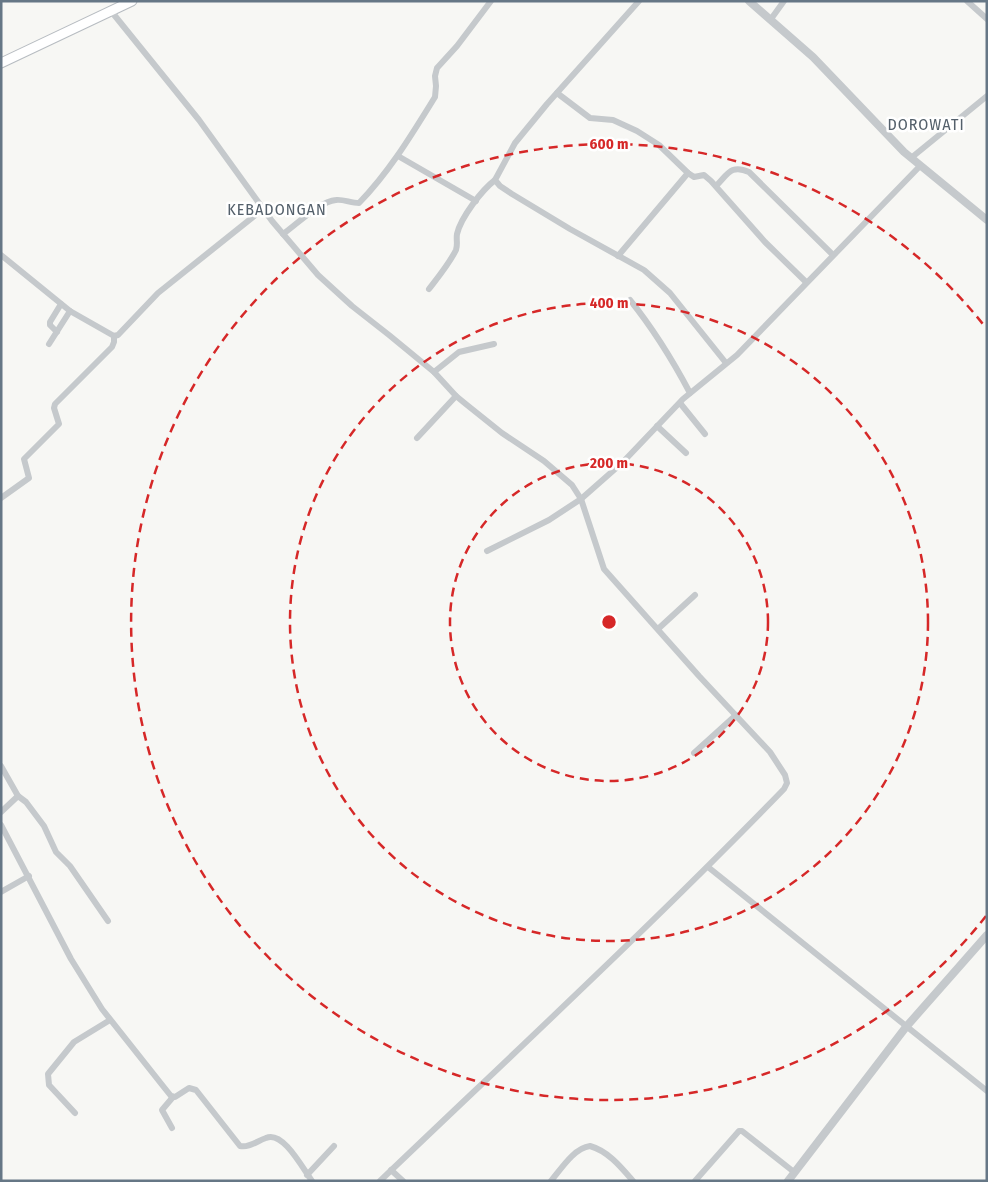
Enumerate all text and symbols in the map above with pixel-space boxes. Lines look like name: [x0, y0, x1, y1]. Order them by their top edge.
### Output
district label: DOROWATI: [887, 115, 965, 134]
text: 600 m: [590, 135, 628, 153]
district label: KEBADONGAN: [227, 200, 327, 219]
text: 400 m: [590, 294, 628, 312]
text: 200 m: [589, 454, 628, 472]
centre of rings: [600, 613, 618, 631]

